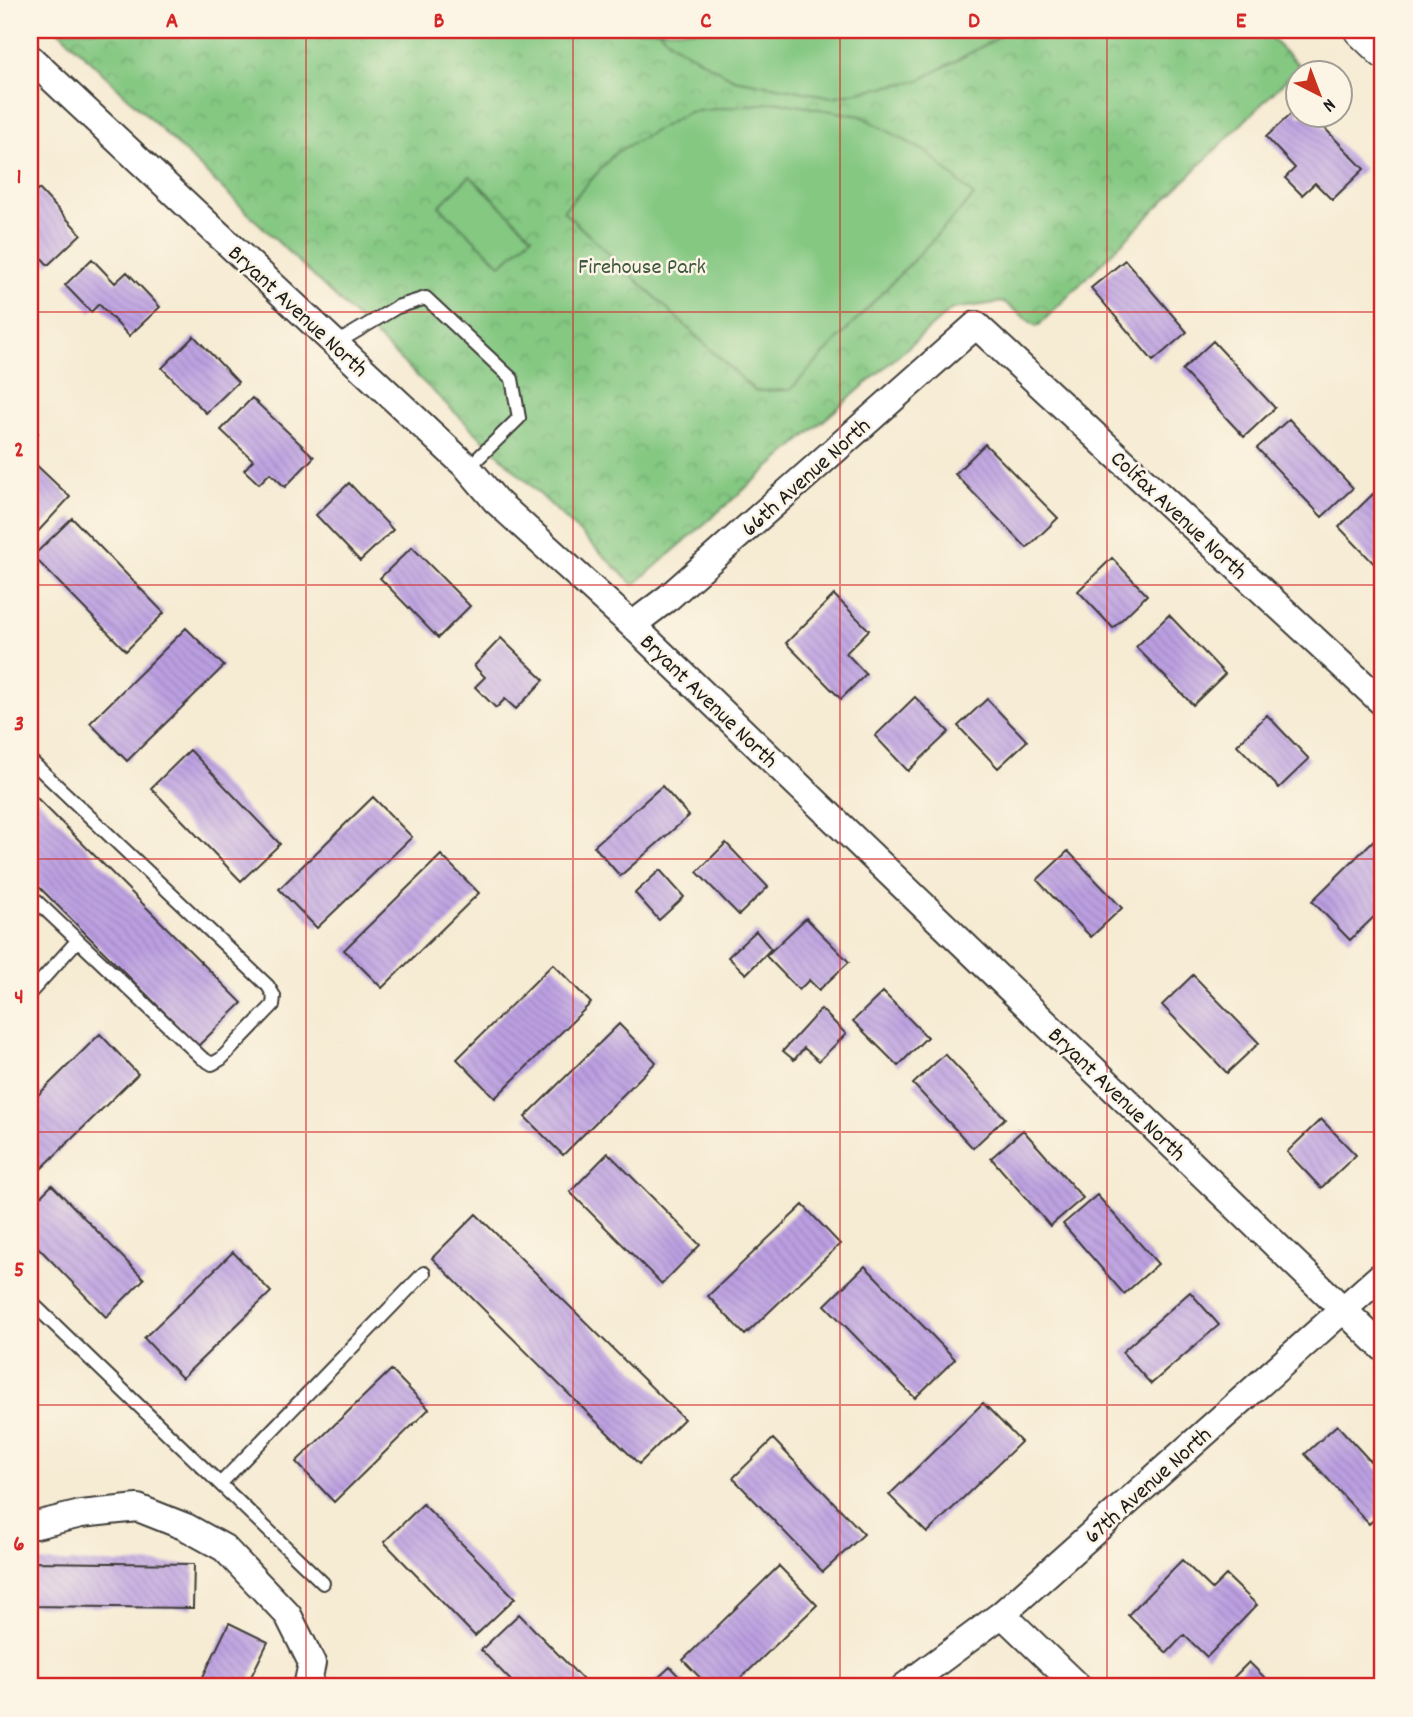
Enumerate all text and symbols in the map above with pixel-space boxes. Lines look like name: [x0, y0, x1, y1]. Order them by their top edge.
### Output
text: A: [166, 6, 178, 39]
text: B: [434, 6, 445, 39]
text: C: [700, 6, 712, 39]
text: D: [968, 6, 980, 39]
text: E: [1236, 6, 1247, 39]
north arrow: [1284, 60, 1354, 130]
text: N: [1316, 91, 1341, 117]
text: 1: [16, 162, 22, 195]
street label: Bryant Avenue North: [219, 239, 374, 386]
park label: Firehouse Park: [578, 252, 706, 285]
street label: 66th Avenue North: [735, 411, 879, 546]
text: 2: [14, 435, 24, 468]
street label: Colfax Avenue North: [1102, 444, 1254, 589]
street label: Bryant Avenue North: [631, 628, 784, 777]
text: 3: [14, 709, 24, 742]
text: 4: [14, 982, 24, 1015]
street label: Bryant Avenue North: [1039, 1021, 1192, 1170]
text: 5: [14, 1255, 24, 1288]
street label: 67th Avenue North: [1078, 1420, 1220, 1553]
text: 6: [13, 1529, 25, 1562]

